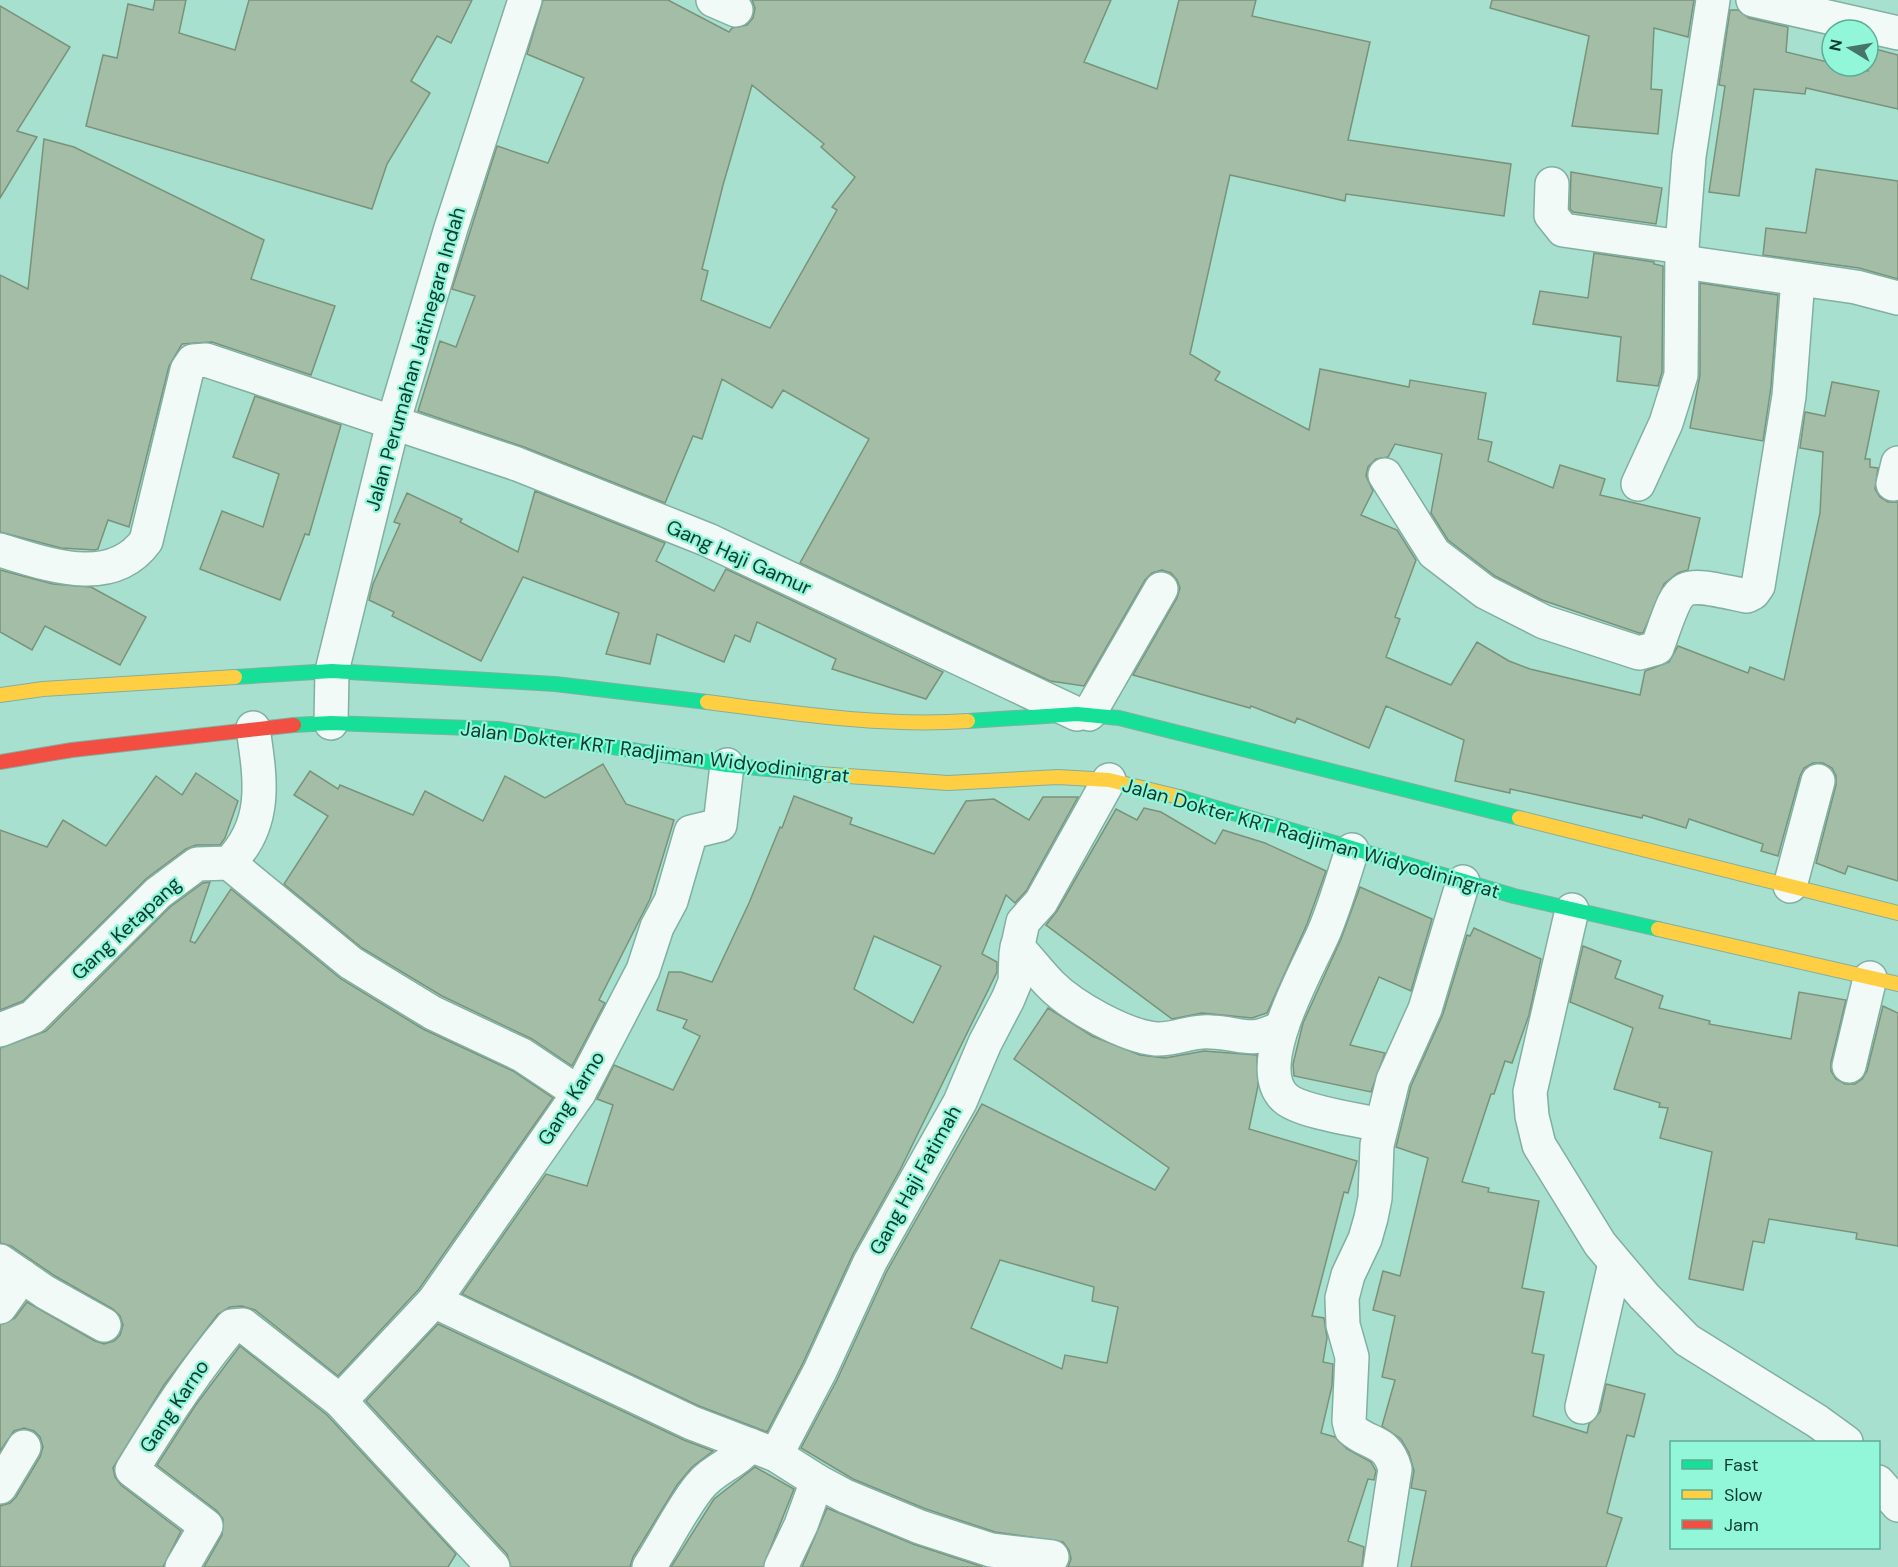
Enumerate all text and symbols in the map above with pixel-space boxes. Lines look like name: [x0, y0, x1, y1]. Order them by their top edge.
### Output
north arrow: [1820, 18, 1880, 78]
text: N: [1824, 38, 1847, 53]
street label: Jalan Perumahan Jatinegara Indah: [359, 204, 471, 514]
street label: Gang Haji Gamur: [662, 513, 816, 601]
street label: Jalan Dokter KRT Radjiman Widyodiningrat: [459, 715, 851, 789]
street label: Jalan Dokter KRT Radjiman Widyodiningrat: [1119, 772, 1503, 904]
street label: Gang Ketapang: [66, 870, 186, 986]
street label: Gang Karno: [532, 1046, 610, 1150]
street label: Gang Haji Fatimah: [863, 1101, 967, 1259]
street label: Gang Karno: [133, 1354, 215, 1458]
legend: [1670, 1441, 1880, 1549]
text: Fast: [1724, 1453, 1759, 1477]
text: Slow: [1724, 1483, 1763, 1507]
text: Jam: [1724, 1513, 1759, 1537]

